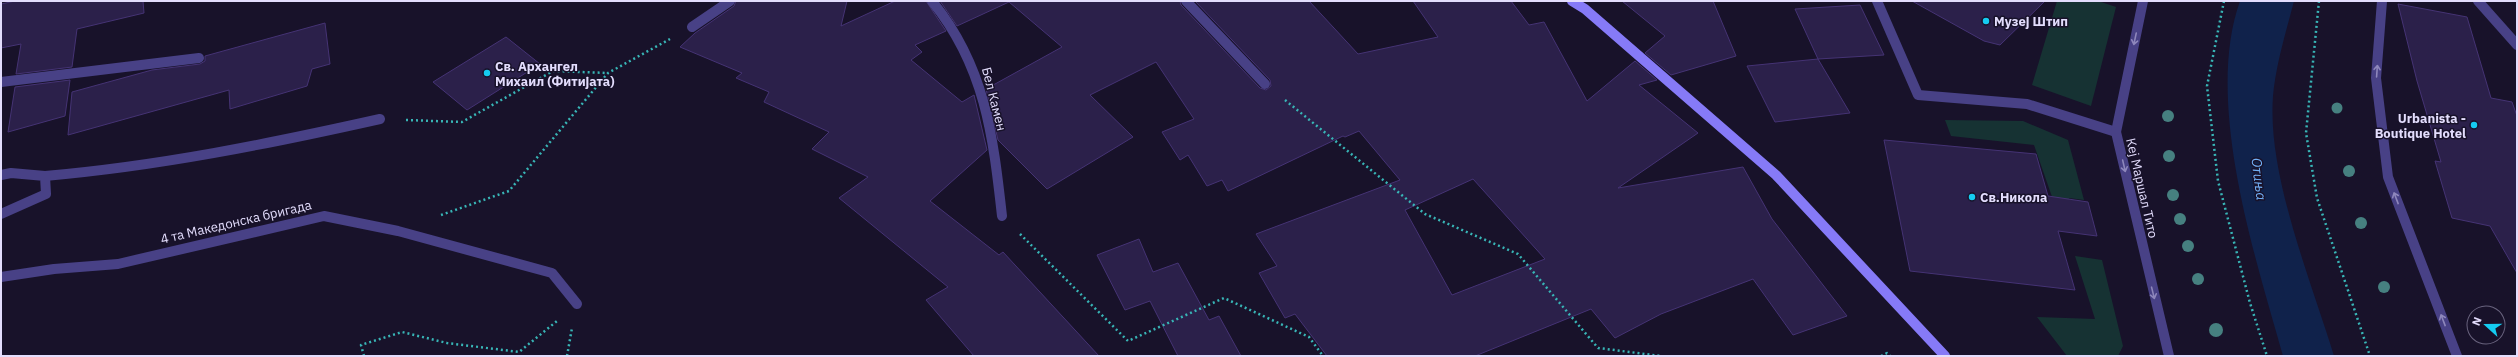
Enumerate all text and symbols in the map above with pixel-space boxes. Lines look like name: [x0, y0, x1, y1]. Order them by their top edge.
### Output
place label: Музеј Штип: [1994, 13, 2068, 30]
marker: Музеј Штип: [1981, 16, 1991, 26]
one-way arrow: [2131, 32, 2139, 45]
place label: Св. Архангел Михаил (Фитијата): [495, 58, 615, 90]
street label: Бел Камен: [978, 65, 1010, 133]
one-way arrow: [2373, 65, 2381, 78]
marker: Св. Архангел Михаил (Фитијата): [482, 68, 492, 78]
place label: Urbanista - Boutique Hotel: [2375, 110, 2466, 142]
marker: Urbanista - Boutique Hotel: [2469, 120, 2479, 130]
street label: Кеј Маршал Тито: [2122, 136, 2162, 240]
water label: Отиња: [2247, 157, 2271, 201]
one-way arrow: [2120, 160, 2128, 173]
place label: Св.Никола: [1980, 189, 2047, 206]
marker: Св.Никола: [1967, 192, 1977, 202]
one-way arrow: [2391, 193, 2399, 205]
street label: 4 та Македонска бригада: [159, 196, 313, 248]
one-way arrow: [2149, 286, 2157, 299]
north arrow: [2466, 305, 2506, 345]
one-way arrow: [2438, 314, 2446, 326]
text: N: [2469, 315, 2485, 328]

